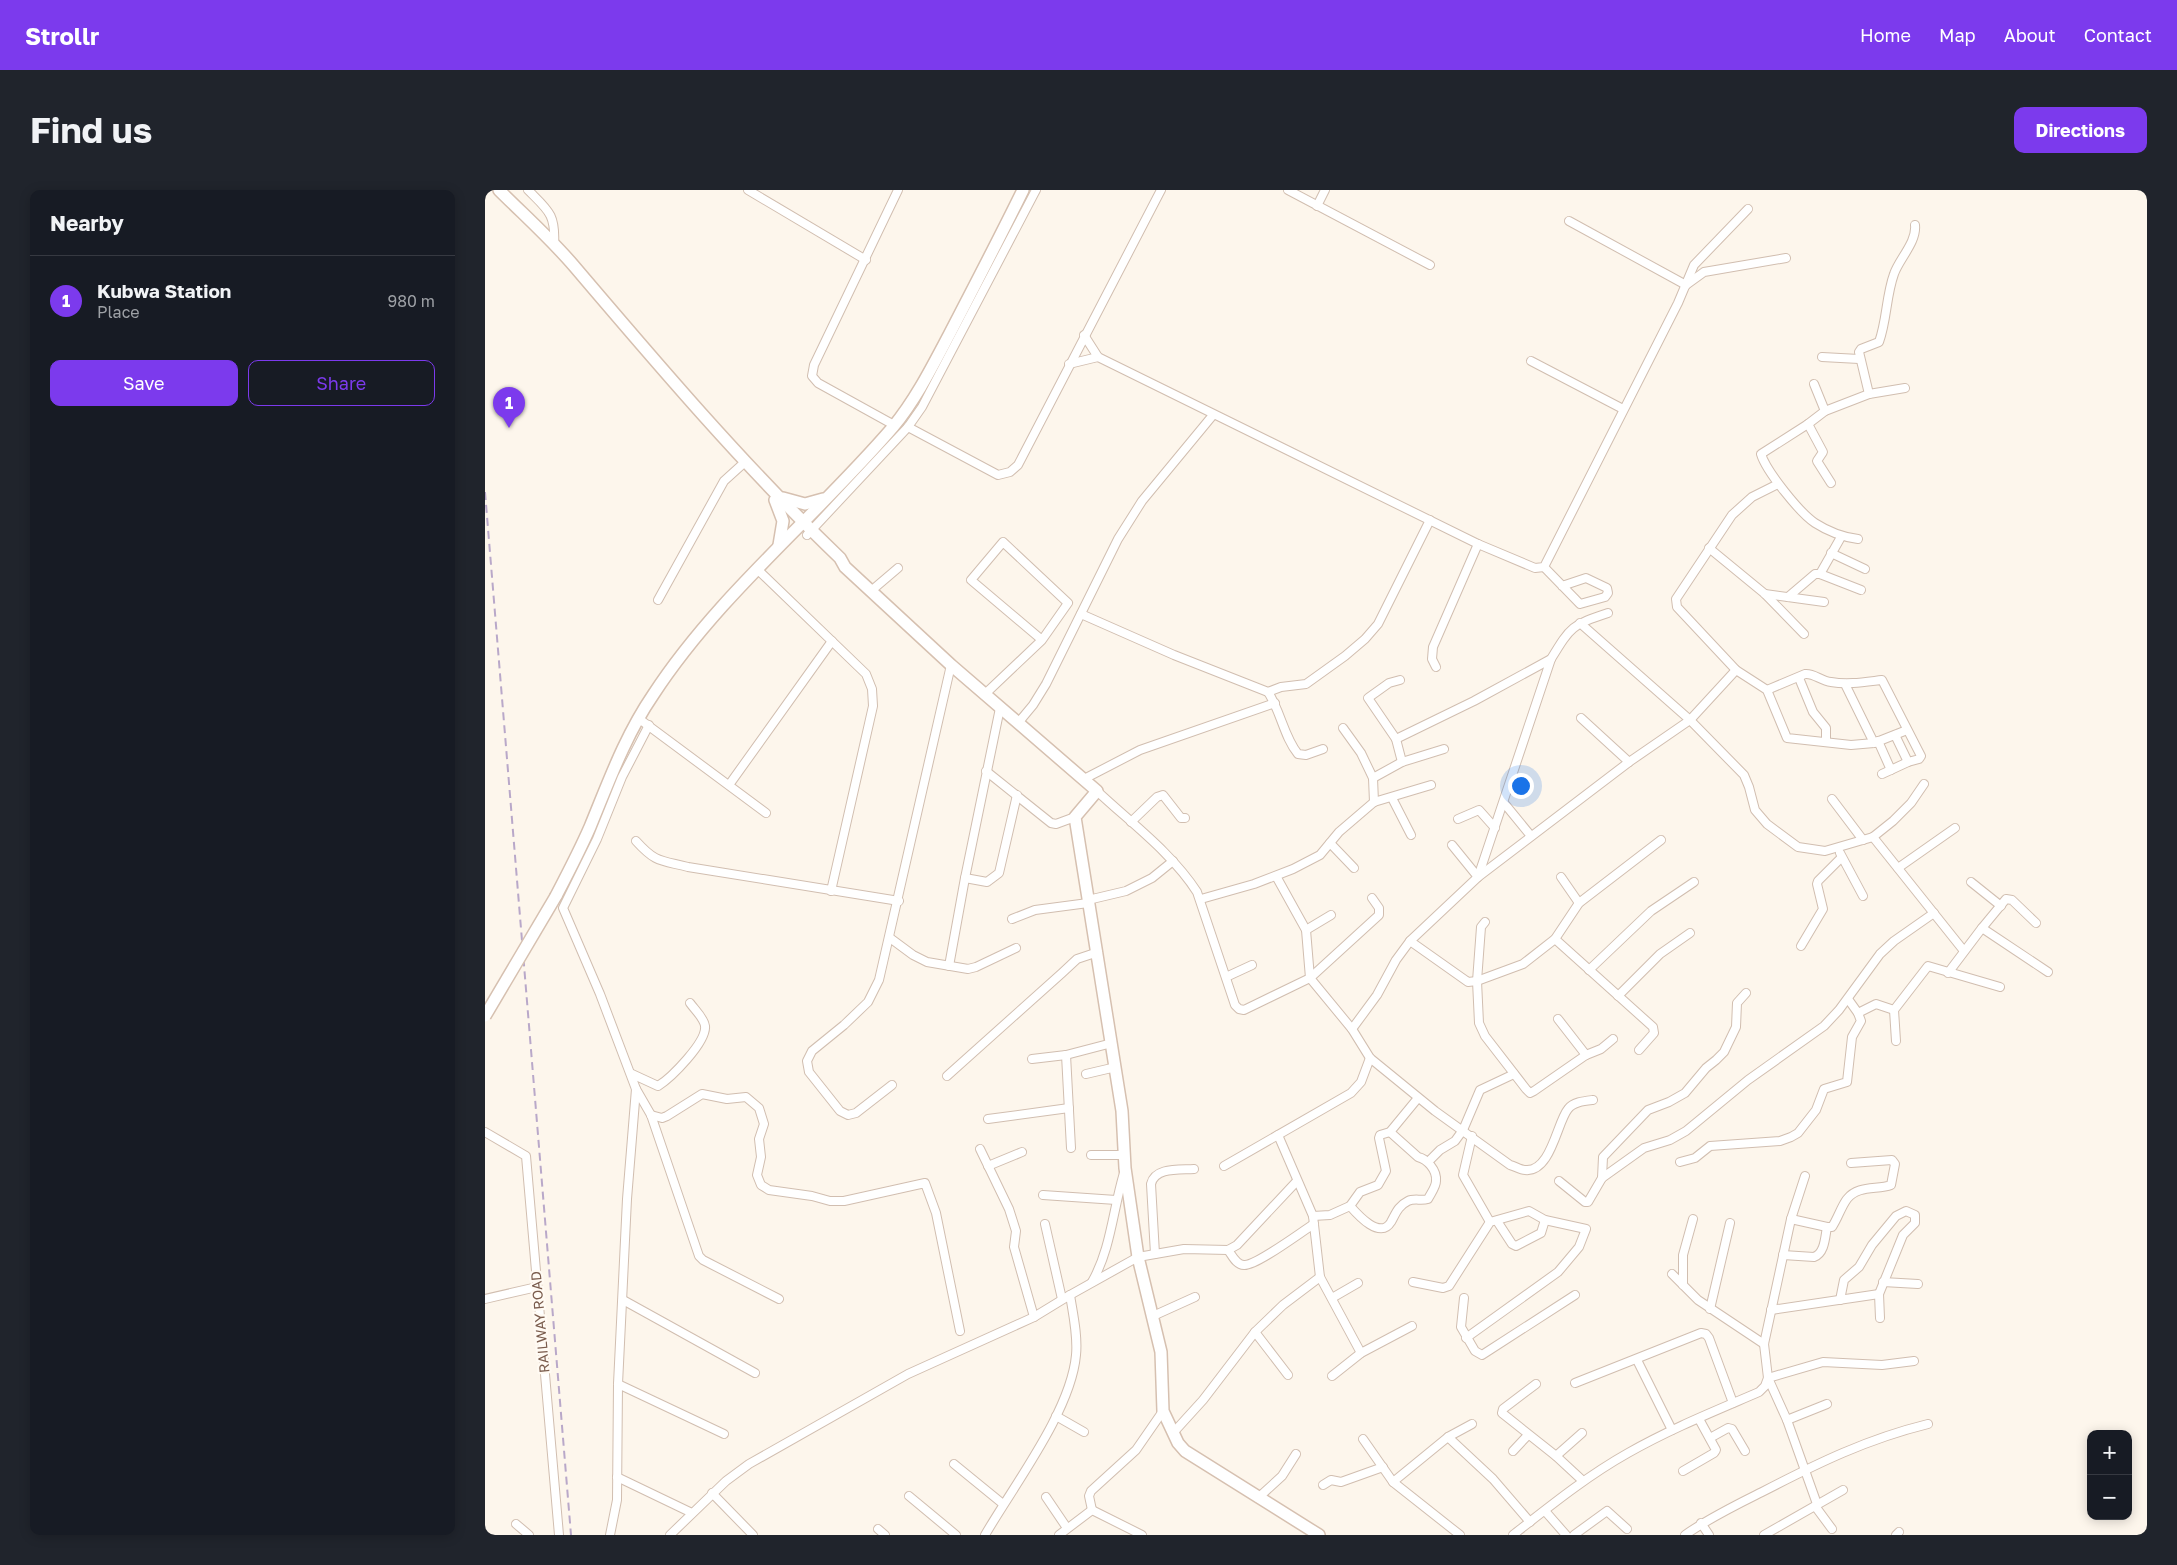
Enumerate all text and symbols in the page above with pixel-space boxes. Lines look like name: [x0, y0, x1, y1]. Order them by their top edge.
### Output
text: Strollr: [25, 21, 99, 50]
text: Home: [1860, 24, 1911, 46]
text: Map: [1939, 24, 1976, 46]
text: About: [2004, 24, 2056, 46]
text: Contact: [2084, 24, 2152, 46]
button: Directions: [2014, 107, 2147, 153]
text: Find us: [30, 109, 152, 151]
text: Nearby: [50, 210, 124, 236]
text: Kubwa Station: [97, 279, 231, 302]
text: 1: [62, 291, 70, 311]
text: 980 m: [387, 291, 435, 311]
text: Place: [97, 302, 140, 322]
button: Save: [50, 360, 238, 406]
button: Share: [248, 360, 435, 406]
pin: 1: [493, 387, 525, 428]
your location: [1508, 773, 1534, 799]
street label: RAILWAY ROAD: [527, 1270, 552, 1374]
map controls: [2087, 1430, 2132, 1520]
button: +: [2087, 1430, 2132, 1475]
button: −: [2087, 1475, 2132, 1520]

